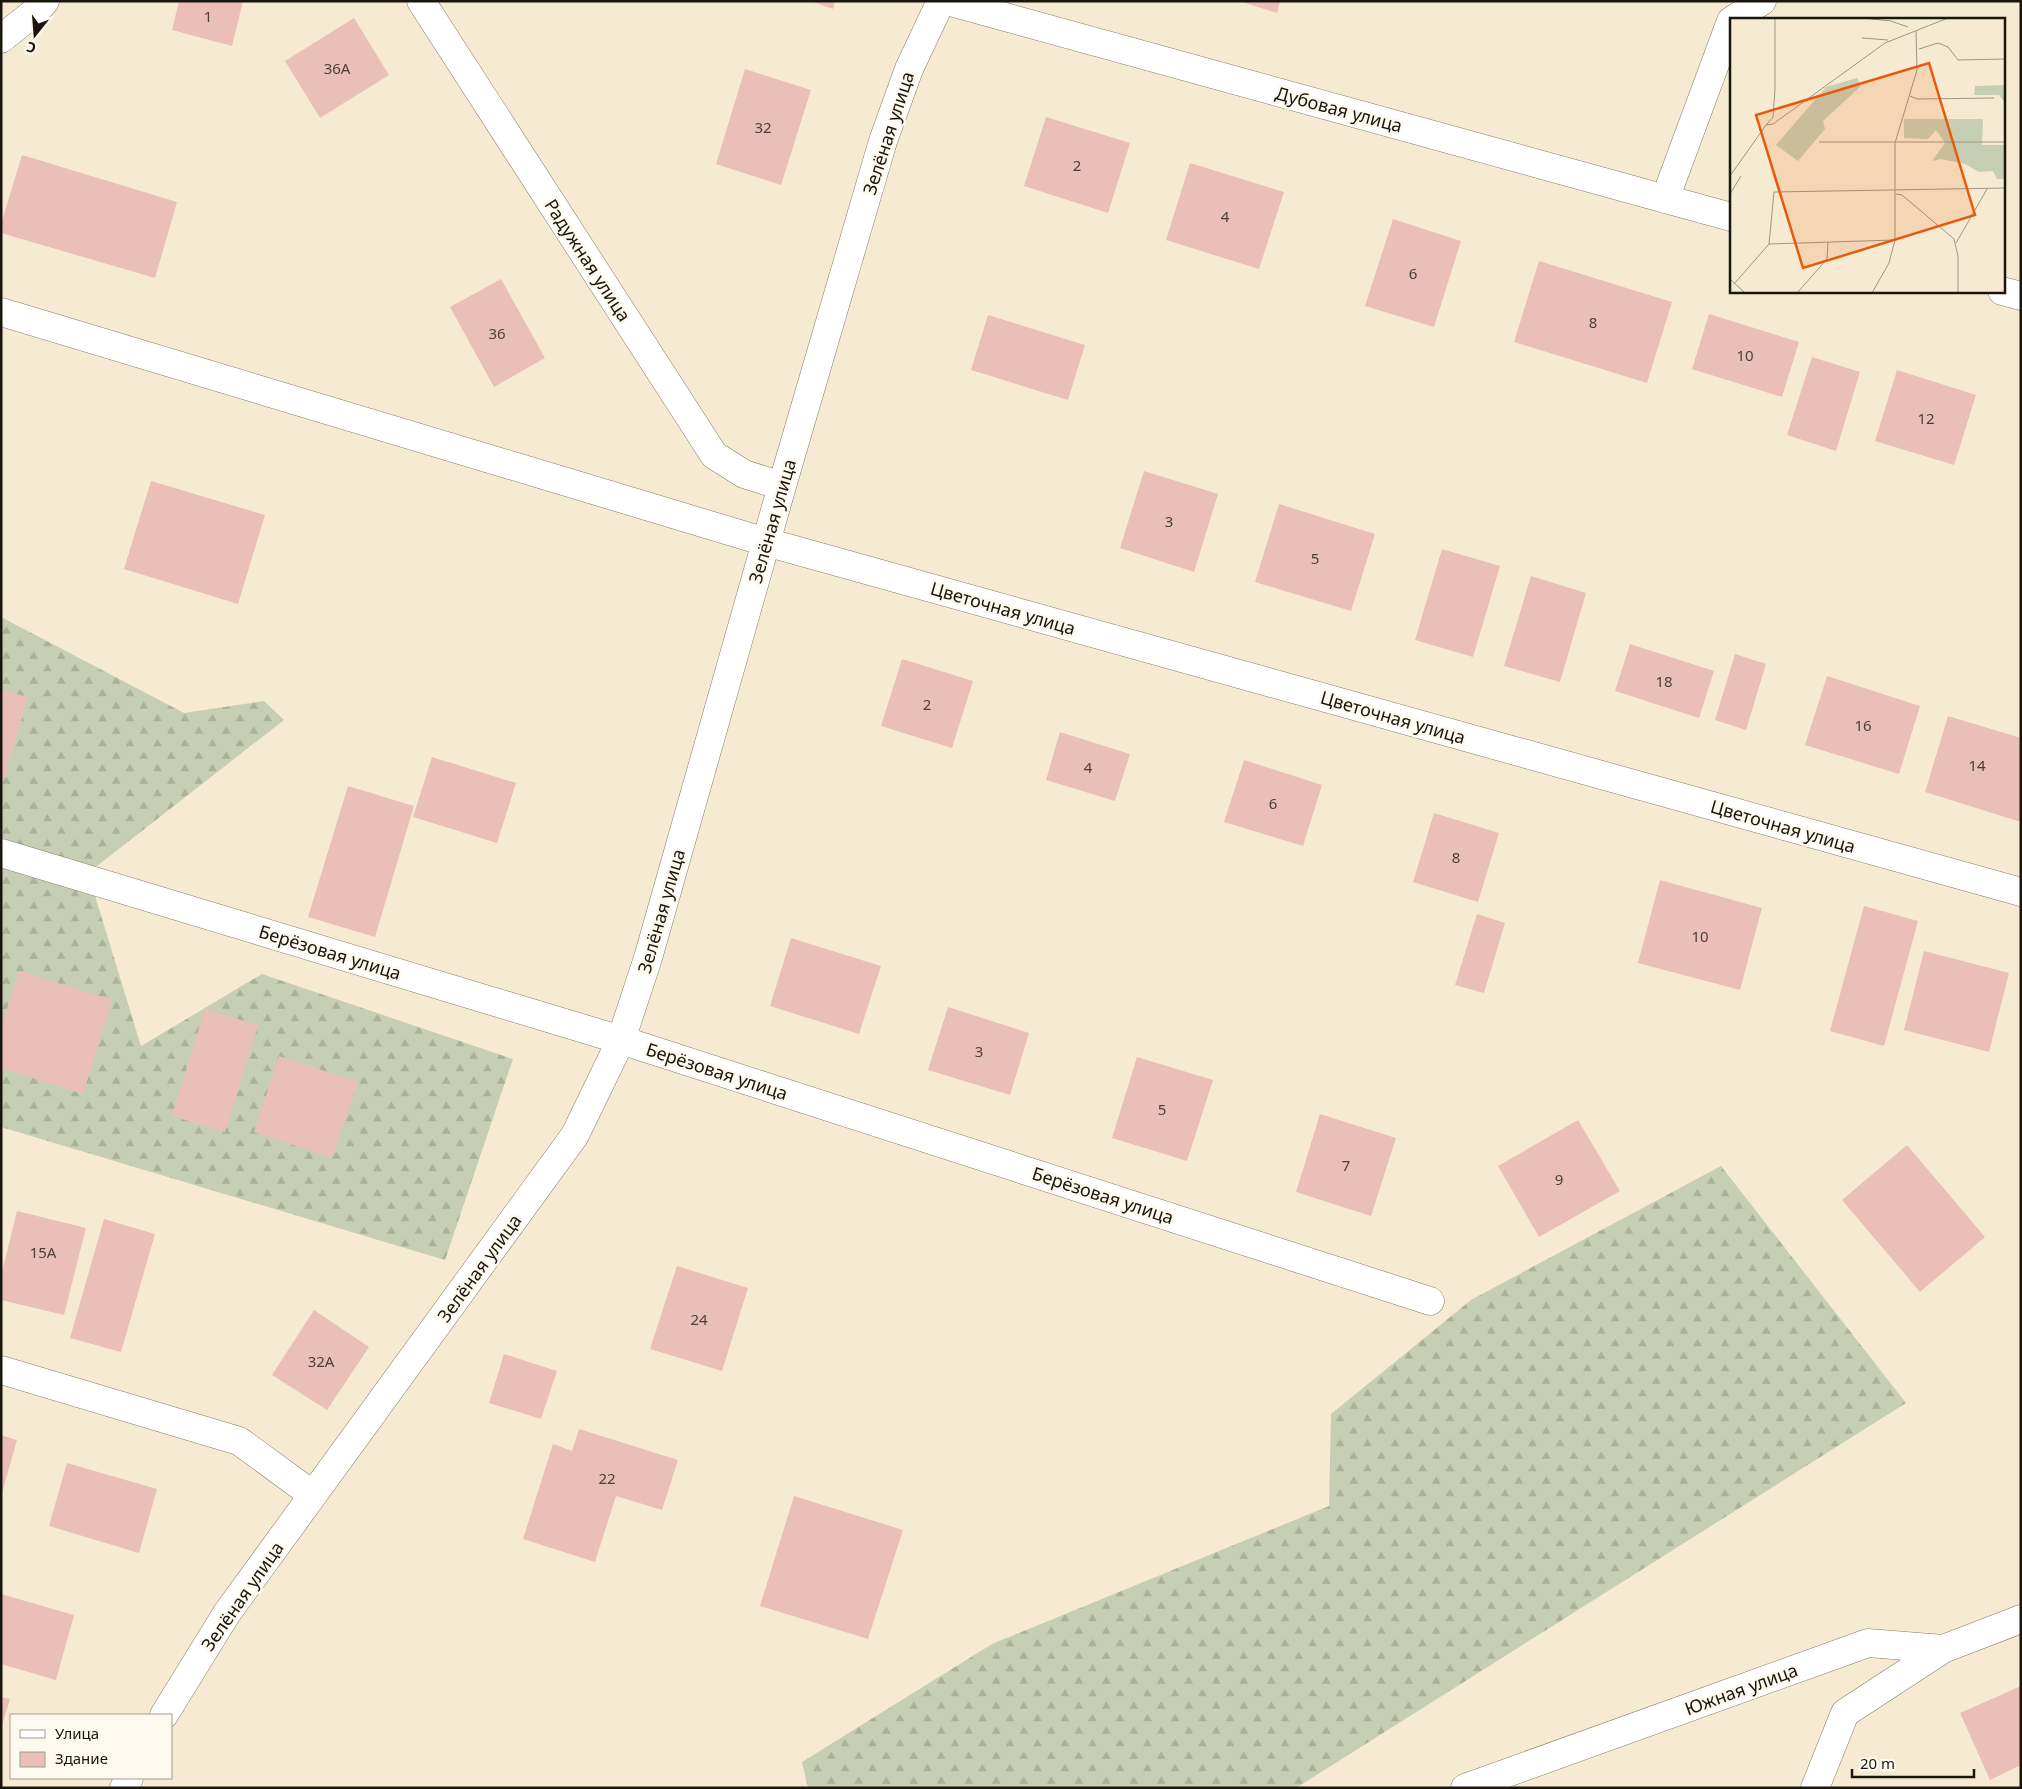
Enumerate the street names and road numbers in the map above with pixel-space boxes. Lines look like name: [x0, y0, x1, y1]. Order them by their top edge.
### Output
street label: Зелёная улица: [857, 68, 919, 198]
street label: Дубовая улица: [1273, 81, 1405, 137]
street label: Радужная улица: [539, 194, 637, 326]
street label: Зелёная улица: [743, 456, 801, 586]
street label: Цветочная улица: [928, 576, 1078, 640]
street label: Цветочная улица: [1318, 685, 1468, 749]
street label: Цветочная улица: [1708, 794, 1858, 858]
street label: Зелёная улица: [632, 846, 690, 976]
street label: Берёзовая улица: [256, 919, 404, 985]
street label: Берёзовая улица: [643, 1037, 791, 1105]
street label: Берёзовая улица: [1029, 1161, 1177, 1229]
street label: Зелёная улица: [432, 1209, 526, 1327]
street label: Зелёная улица: [195, 1537, 289, 1655]
street label: Южная улица: [1681, 1657, 1801, 1721]

